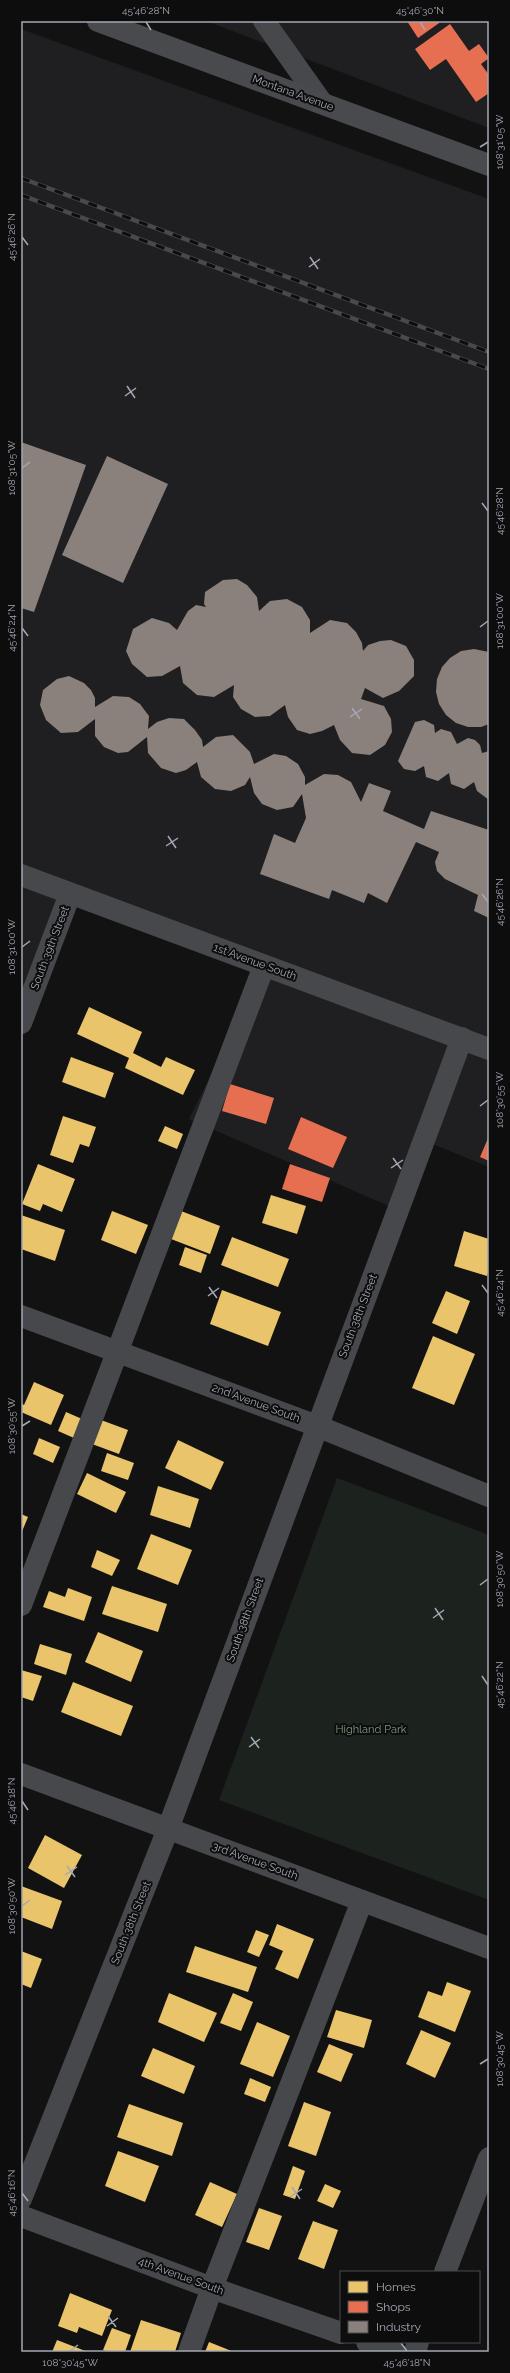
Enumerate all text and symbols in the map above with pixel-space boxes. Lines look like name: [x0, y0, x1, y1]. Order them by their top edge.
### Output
text: 45°46'28"N: [122, 5, 170, 16]
text: 45°46'30"N: [396, 5, 444, 16]
street label: Montana Avenue: [251, 72, 336, 114]
text: 108°31'05"W: [494, 114, 505, 170]
text: 45°46'26"N: [6, 213, 17, 261]
text: 108°31'05"W: [6, 440, 17, 496]
text: 45°46'28"N: [494, 487, 505, 535]
text: 108°31'00"W: [494, 593, 505, 649]
text: 45°46'24"N: [6, 604, 17, 652]
text: 45°46'26"N: [494, 878, 505, 926]
street label: South 39th Street: [28, 904, 72, 992]
text: 108°31'00"W: [6, 919, 17, 975]
street label: 1st Avenue South: [212, 941, 298, 983]
text: 108°30'55"W: [494, 1071, 505, 1128]
text: 45°46'24"N: [494, 1269, 505, 1317]
street label: South 38th Street: [336, 1272, 380, 1360]
street label: 2nd Avenue South: [210, 1381, 302, 1425]
text: 108°30'55"W: [6, 1397, 17, 1454]
text: 108°30'50"W: [494, 1550, 505, 1607]
street label: South 38th Street: [224, 1576, 266, 1664]
text: 45°46'22"N: [494, 1661, 505, 1709]
park label: Highland Park: [335, 1723, 407, 1736]
text: 45°46'18"N: [6, 1778, 17, 1825]
street label: 3rd Avenue South: [210, 1839, 300, 1883]
text: 108°30'50"W: [6, 1877, 17, 1934]
street label: South 38th Street: [108, 1879, 154, 1966]
text: 108°30'45"W: [494, 2031, 505, 2087]
text: 45°46'16"N: [6, 2169, 17, 2217]
street label: 4th Avenue South: [137, 2255, 225, 2297]
legend: [340, 2271, 480, 2343]
text: Homes: [376, 2280, 416, 2294]
text: Shops: [376, 2300, 411, 2314]
text: Industry: [376, 2320, 422, 2334]
text: 108°30'45"W: [42, 2357, 98, 2368]
text: 45°46'18"N: [384, 2357, 431, 2368]

